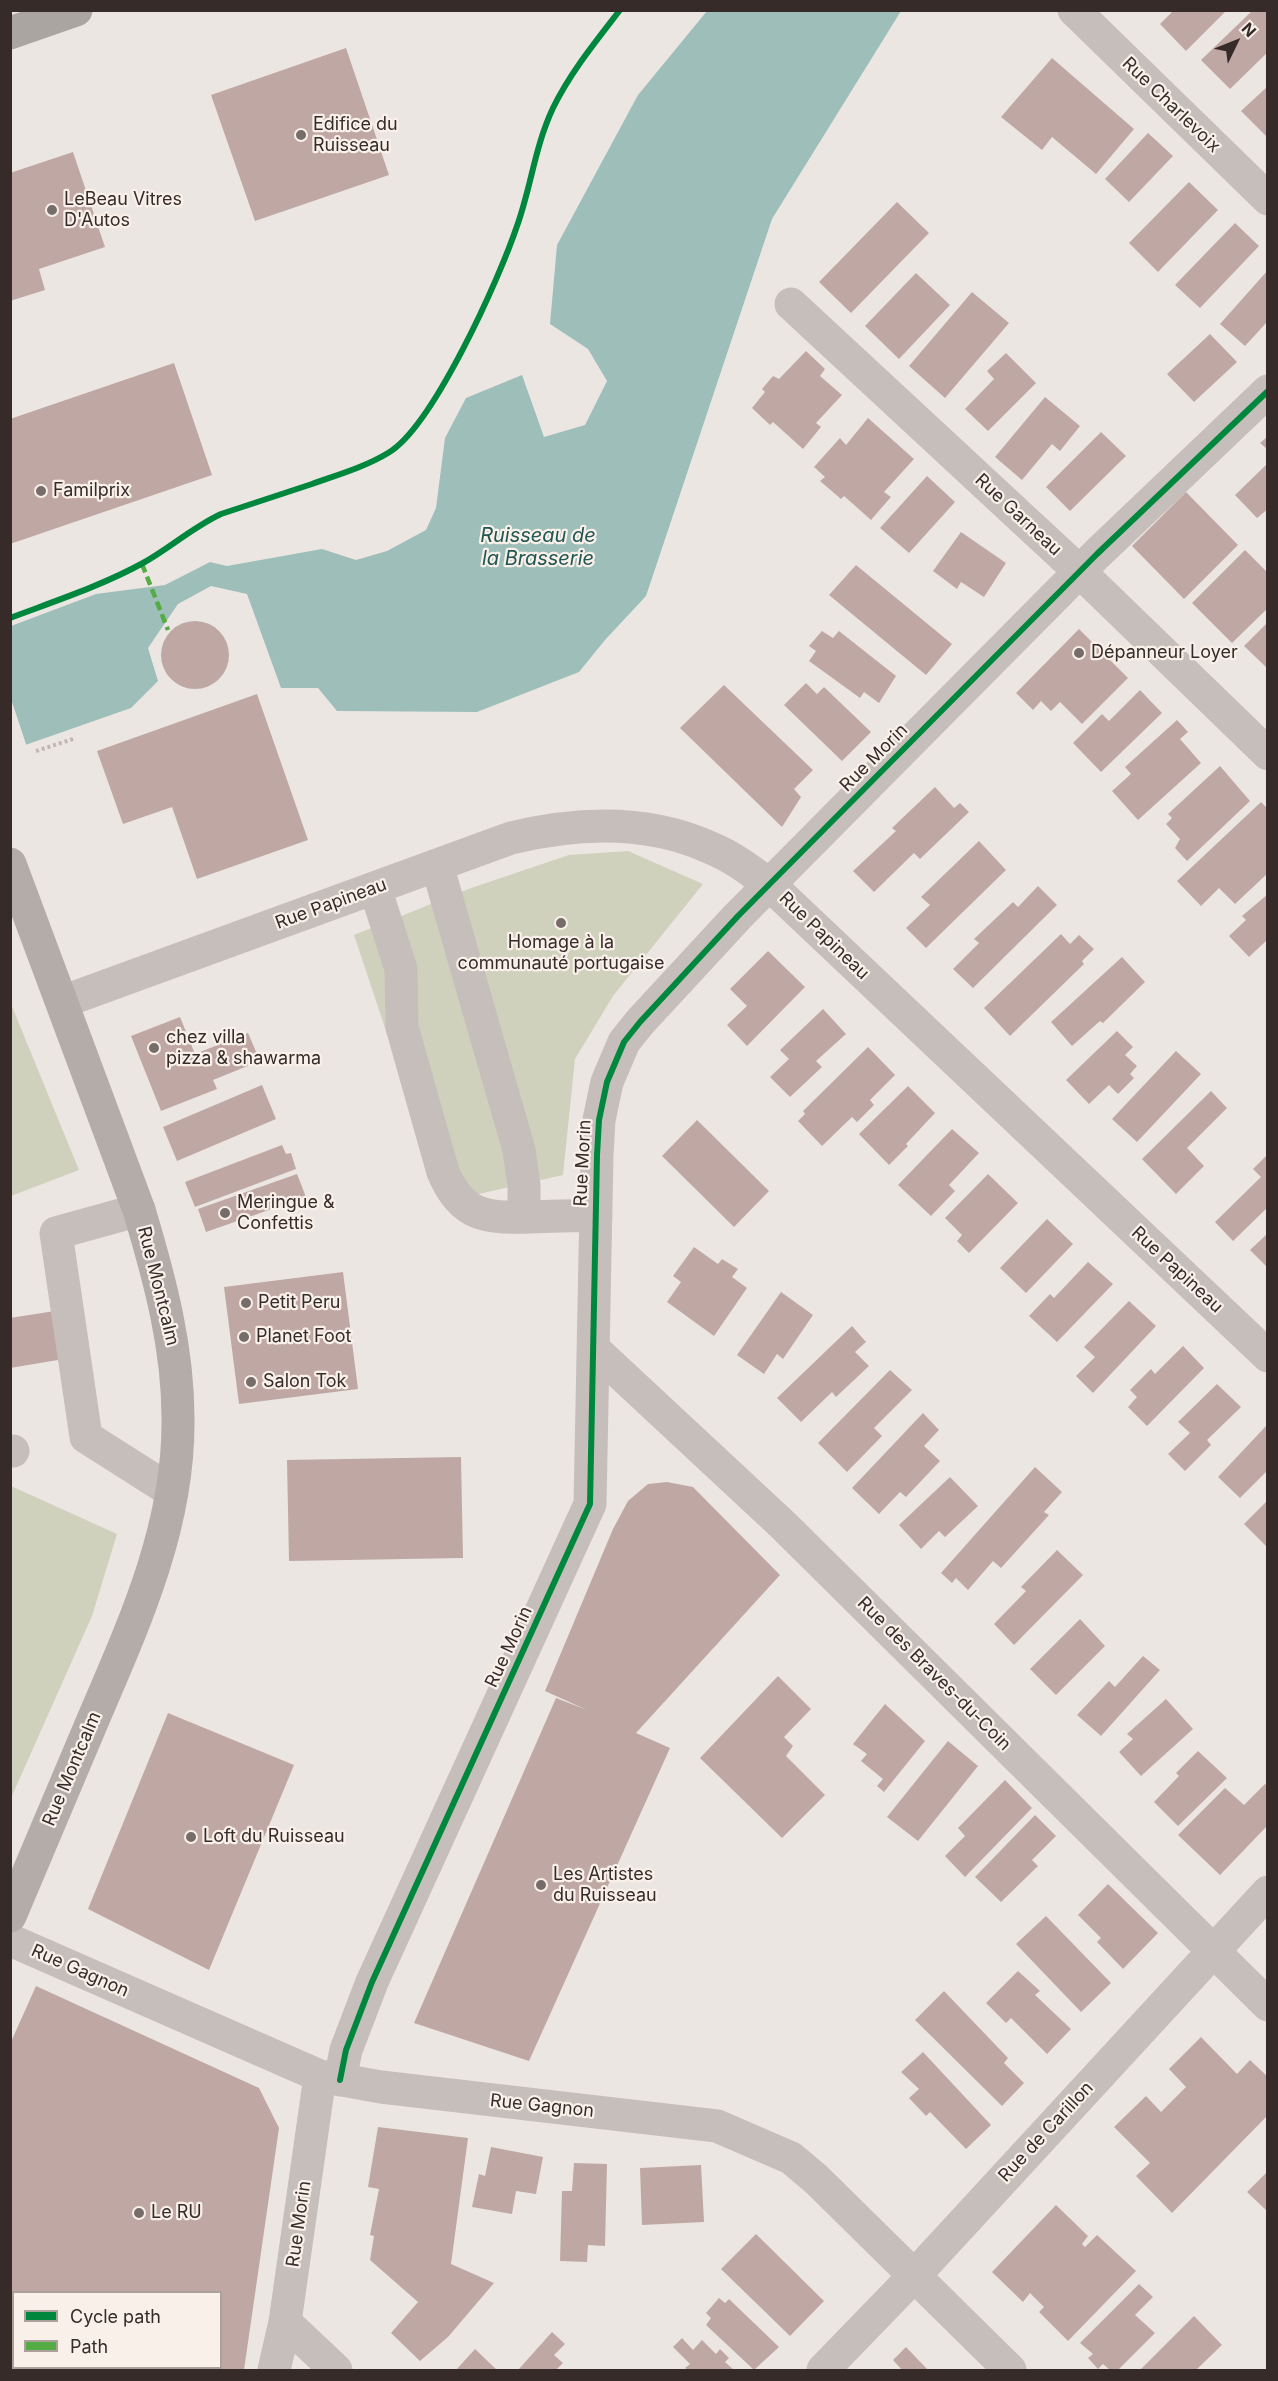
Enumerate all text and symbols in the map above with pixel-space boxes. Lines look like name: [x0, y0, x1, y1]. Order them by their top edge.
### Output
north arrow: [1206, 12, 1266, 72]
text: N: [1238, 18, 1261, 41]
street label: Rue Charlevoix: [1117, 53, 1225, 157]
place label: Edifice du Ruisseau: [313, 114, 398, 156]
marker: Edifice du Ruisseau: [294, 128, 308, 142]
place label: LeBeau Vitres D'Autos: [64, 189, 182, 232]
marker: LeBeau Vitres D'Autos: [45, 203, 59, 217]
street label: Rue Garneau: [970, 469, 1066, 561]
place label: Familprix: [53, 480, 130, 502]
marker: Familprix: [34, 484, 48, 498]
water label: Ruisseau de la Brasserie: [480, 524, 596, 571]
place label: Dépanneur Loyer: [1091, 642, 1238, 664]
marker: Dépanneur Loyer: [1072, 646, 1086, 660]
street label: Rue Morin: [836, 720, 912, 796]
street label: Rue Papineau: [272, 874, 390, 934]
street label: Rue Papineau: [774, 888, 874, 984]
marker: Homage à la communauté portugaise: [554, 916, 568, 930]
place label: Homage à la communauté portugaise: [458, 932, 664, 974]
place label: chez villa pizza & shawarma: [166, 1027, 321, 1070]
marker: chez villa pizza & shawarma: [147, 1041, 161, 1055]
street label: Rue Morin: [570, 1119, 596, 1207]
place label: Meringue & Confettis: [237, 1192, 335, 1234]
marker: Meringue & Confettis: [218, 1206, 232, 1220]
street label: Rue Papineau: [1127, 1222, 1227, 1318]
street label: Rue Montcalm: [133, 1224, 183, 1348]
place label: Petit Peru: [258, 1292, 340, 1314]
marker: Petit Peru: [239, 1296, 253, 1310]
place label: Planet Foot: [256, 1326, 351, 1348]
marker: Planet Foot: [237, 1330, 251, 1344]
place label: Salon Tok: [263, 1371, 346, 1393]
marker: Salon Tok: [244, 1375, 258, 1389]
street label: Rue des Braves-du-Coin: [853, 1593, 1015, 1755]
street label: Rue Morin: [481, 1603, 537, 1691]
street label: Rue Montcalm: [38, 1709, 106, 1829]
place label: Loft du Ruisseau: [203, 1826, 345, 1848]
marker: Loft du Ruisseau: [184, 1830, 198, 1844]
place label: Les Artistes du Ruisseau: [553, 1864, 657, 1906]
marker: Les Artistes du Ruisseau: [534, 1878, 548, 1892]
street label: Rue Gagnon: [28, 1940, 132, 2002]
street label: Rue de Carillon: [994, 2077, 1098, 2187]
street label: Rue Gagnon: [489, 2090, 595, 2122]
street label: Rue Morin: [282, 2179, 316, 2269]
place label: Le RU: [151, 2202, 202, 2224]
marker: Le RU: [132, 2206, 146, 2220]
legend: [12, 2291, 222, 2369]
text: Cycle path: [70, 2306, 161, 2327]
text: Path: [70, 2336, 108, 2357]

